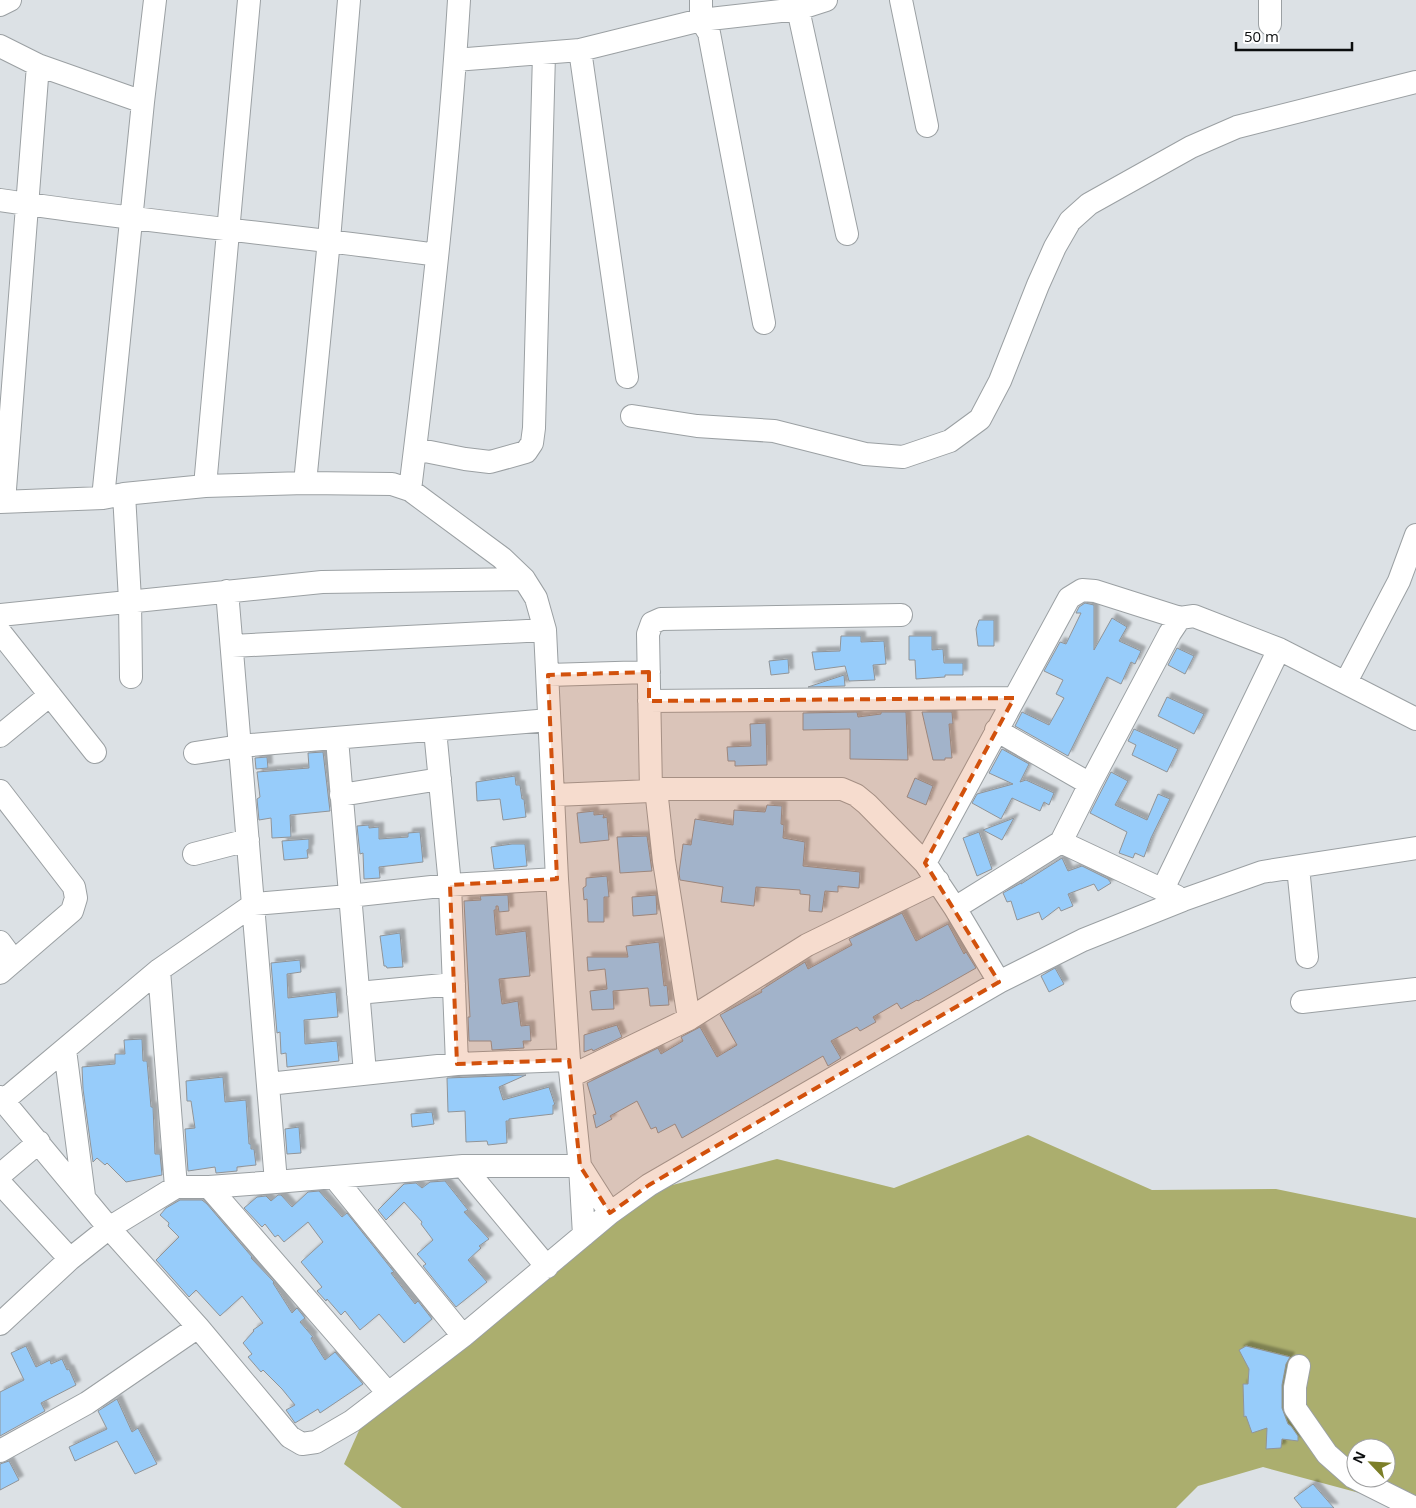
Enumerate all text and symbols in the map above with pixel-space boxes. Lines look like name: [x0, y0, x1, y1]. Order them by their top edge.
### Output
scale bar: [1236, 20, 1352, 52]
text: 50 m: [1244, 26, 1279, 46]
north arrow: [1346, 1438, 1396, 1488]
text: N: [1348, 1448, 1370, 1466]

